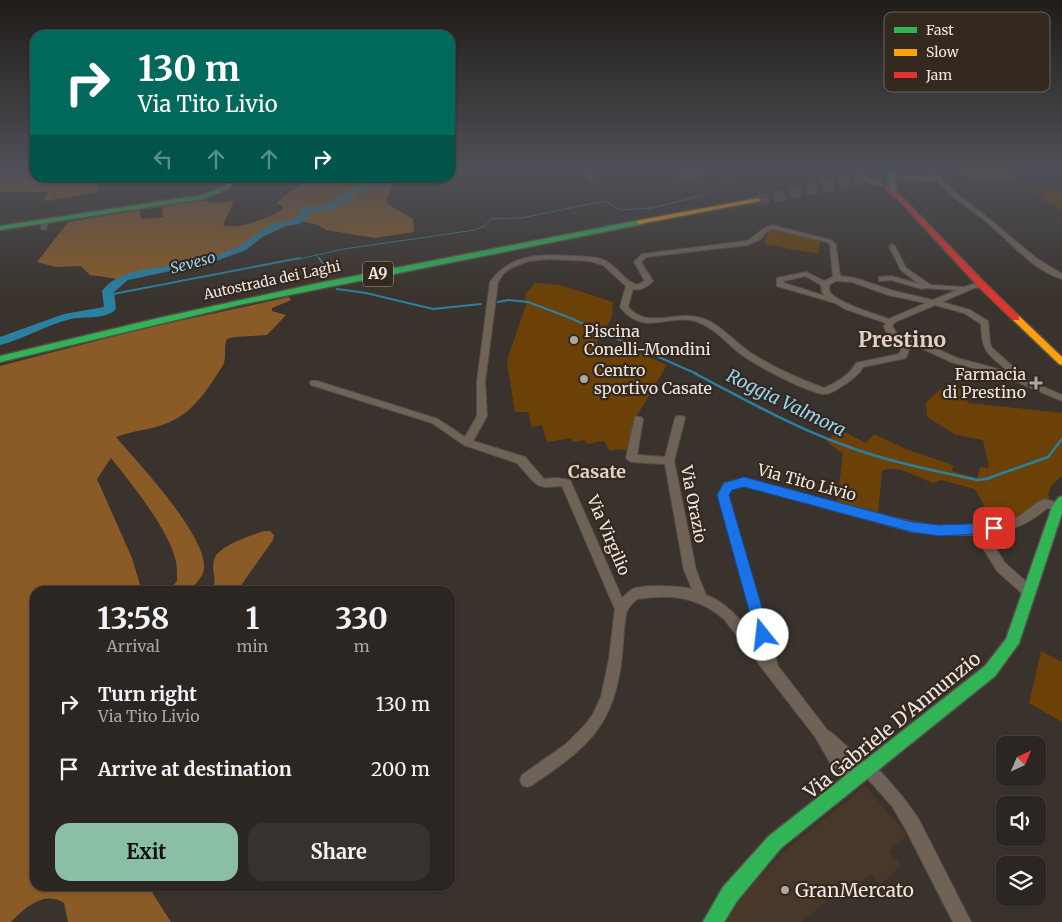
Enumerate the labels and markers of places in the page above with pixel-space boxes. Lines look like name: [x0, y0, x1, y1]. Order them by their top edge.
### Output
place label: Piscina Conelli-Mondini: [584, 321, 711, 359]
marker: Piscina Conelli-Mondini: [568, 334, 580, 346]
place label: Centro sportivo Casate: [594, 360, 712, 398]
place label: Farmacia di Prestino: [942, 364, 1026, 402]
marker: Centro sportivo Casate: [578, 373, 590, 385]
marker: Farmacia di Prestino: [1030, 377, 1042, 389]
pin: [973, 507, 1015, 549]
place label: GranMercato: [795, 878, 914, 902]
marker: GranMercato: [779, 884, 791, 896]

